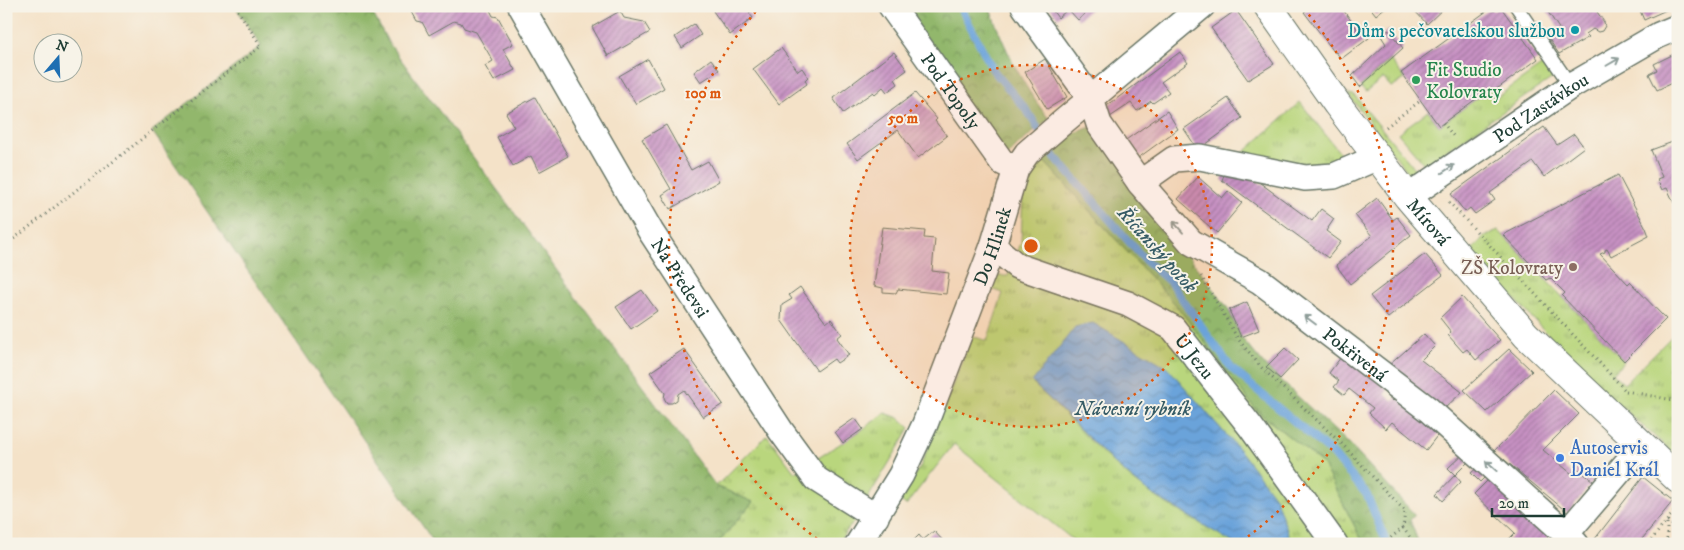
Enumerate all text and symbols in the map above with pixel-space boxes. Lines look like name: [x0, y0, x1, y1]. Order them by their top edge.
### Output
place label: Dům s pečovatelskou službou: [1347, 20, 1565, 43]
marker: Dům s pečovatelskou službou: [1569, 24, 1581, 36]
north arrow: [32, 32, 82, 82]
text: N: [54, 36, 71, 57]
street label: Pod Topoly: [915, 49, 986, 135]
one-way arrow: [1606, 56, 1620, 66]
place label: Fit Studio Kolovraty: [1426, 59, 1503, 104]
street label: Pod Zastávkou: [1489, 68, 1593, 149]
marker: Fit Studio Kolovraty: [1410, 74, 1422, 86]
text: 100 m: [685, 84, 722, 103]
text: 50 m: [887, 109, 919, 128]
one-way arrow: [1441, 164, 1455, 174]
street label: Mírová: [1401, 194, 1454, 251]
water label: Říčanský potok: [1111, 200, 1204, 299]
street label: Do Hlinek: [969, 204, 1017, 289]
one-way arrow: [1172, 221, 1184, 234]
street label: Na Předevsi: [645, 234, 714, 322]
centre of rings: [1022, 237, 1040, 255]
place label: ZŠ Kolovraty: [1461, 255, 1564, 280]
marker: ZŠ Kolovraty: [1567, 261, 1579, 273]
one-way arrow: [1303, 315, 1317, 325]
street label: Pokřivená: [1318, 323, 1391, 387]
street label: U Jezu: [1169, 329, 1219, 384]
water label: Návesní rybník: [1074, 397, 1192, 422]
place label: Autoservis Daniel Král: [1570, 437, 1659, 482]
marker: Autoservis Daniel Král: [1554, 452, 1566, 464]
one-way arrow: [1484, 460, 1497, 472]
scale bar: [1492, 485, 1564, 517]
text: 20 m: [1499, 494, 1529, 513]

